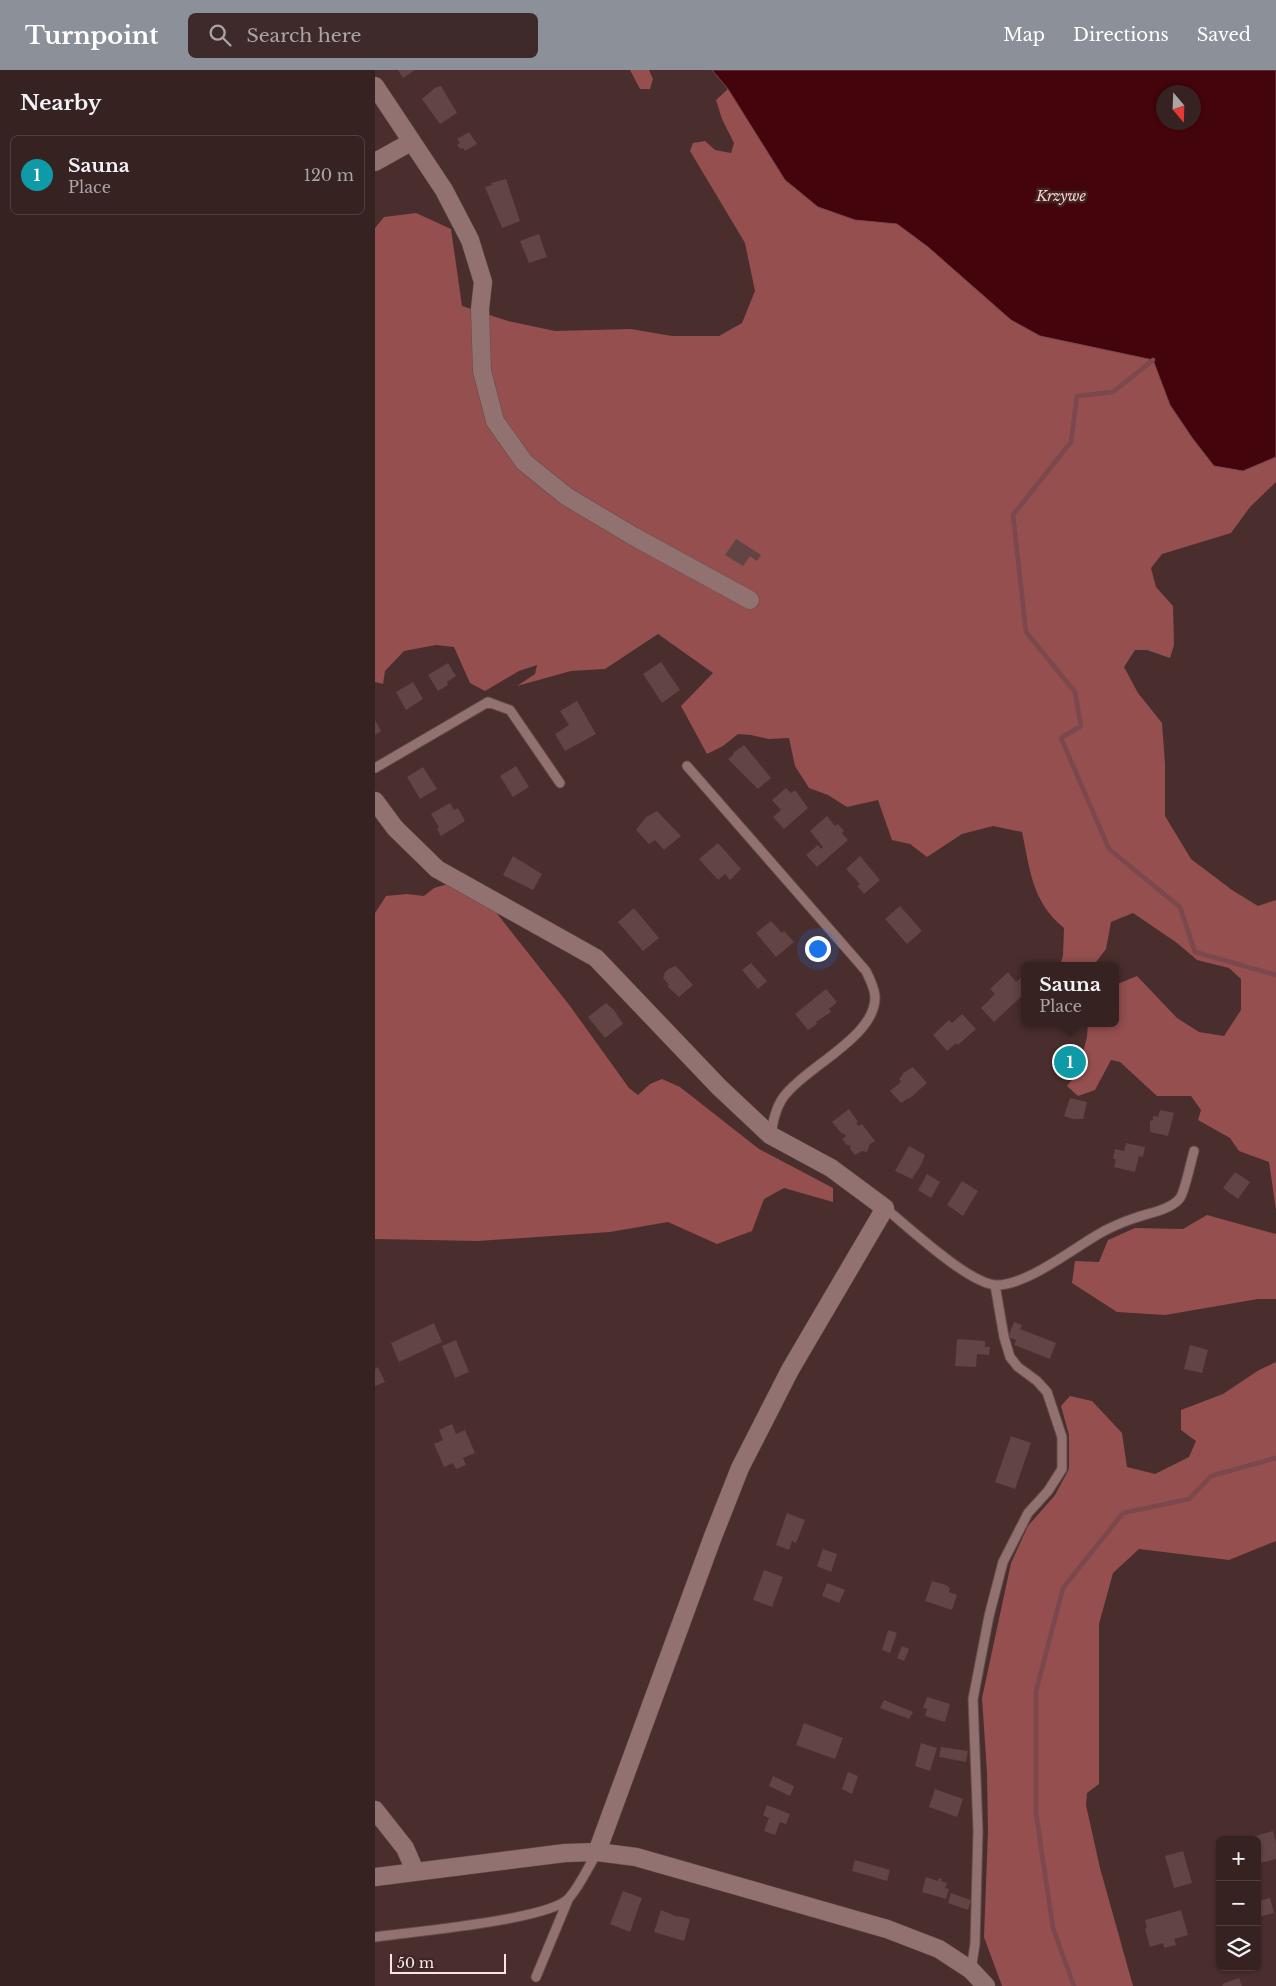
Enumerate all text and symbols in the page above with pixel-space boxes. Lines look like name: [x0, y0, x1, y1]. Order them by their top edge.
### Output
search box: [188, 13, 538, 58]
text: Turnpoint: [25, 21, 158, 50]
icon: search: [206, 21, 234, 49]
text: Search here: [246, 24, 361, 47]
text: Map: [1003, 24, 1045, 46]
text: Directions: [1073, 24, 1169, 46]
text: Saved: [1197, 24, 1251, 46]
north arrow: [1156, 85, 1201, 130]
text: Nearby: [20, 90, 101, 116]
text: Sauna: [68, 154, 130, 177]
text: 1: [34, 165, 40, 185]
text: 120 m: [304, 165, 354, 185]
text: Place: [68, 177, 111, 197]
water label: Krzywe: [1035, 187, 1086, 205]
your location: [805, 936, 831, 962]
popup: [1021, 962, 1119, 1027]
text: Sauna: [1039, 973, 1101, 996]
text: Place: [1039, 996, 1082, 1016]
pin: 1: [1054, 1043, 1086, 1081]
map controls: [1216, 1836, 1261, 1971]
button: +: [1216, 1836, 1261, 1881]
button: −: [1216, 1881, 1261, 1926]
button: layers: [1216, 1926, 1261, 1971]
scale bar: [390, 1951, 506, 1974]
text: 50 m: [397, 1954, 434, 1972]

